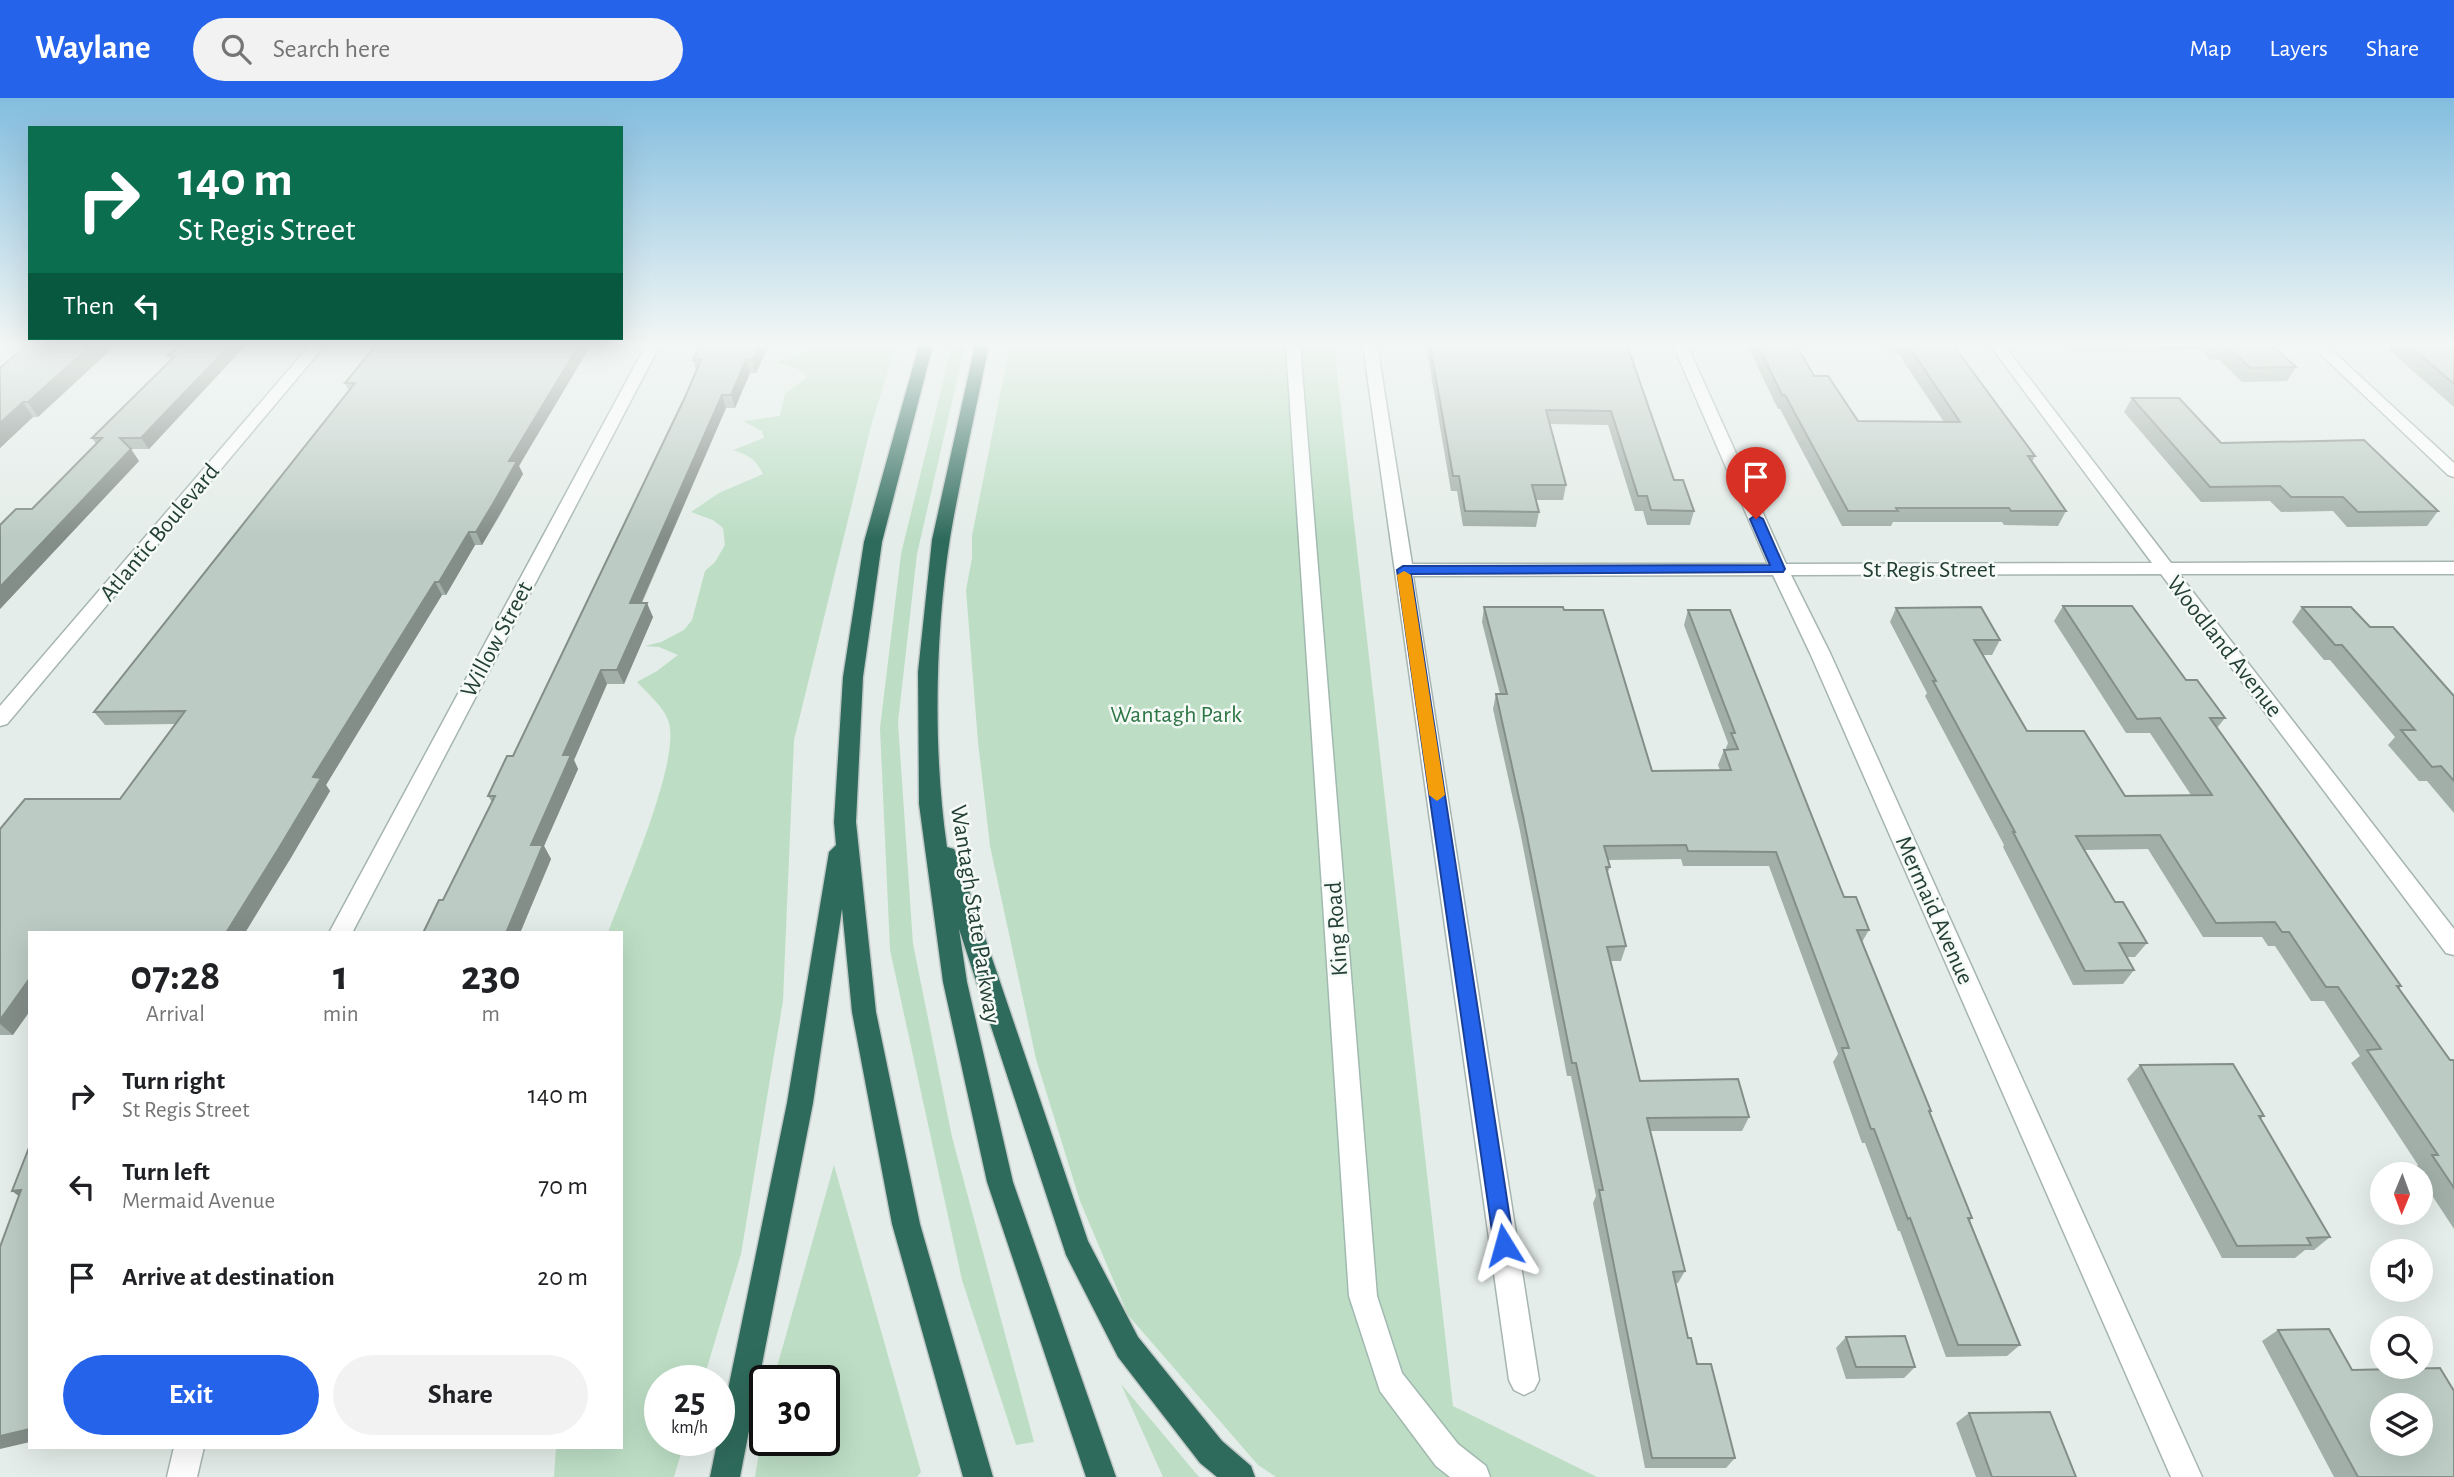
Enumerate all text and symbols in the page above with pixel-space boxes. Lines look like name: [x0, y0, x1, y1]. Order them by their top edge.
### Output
search box: [193, 18, 683, 81]
icon: search: [217, 30, 255, 68]
text: Waylane: [35, 32, 151, 65]
text: Search here: [273, 36, 390, 62]
text: Map: [2189, 37, 2231, 61]
text: Layers: [2269, 37, 2328, 61]
text: Share: [2366, 37, 2419, 61]
icon: right: [63, 154, 154, 245]
text: 140 m: [178, 156, 293, 205]
text: St Regis Street: [178, 214, 355, 246]
icon: left: [128, 287, 166, 325]
text: Then: [63, 293, 114, 319]
pin: [1726, 447, 1786, 519]
icon: arrive: [1737, 458, 1775, 496]
street label: Atlantic Boulevard: [96, 459, 224, 606]
street label: St Regis Street: [1862, 558, 1996, 582]
street label: Woodland Avenue: [2162, 572, 2287, 722]
street label: Willow Street: [456, 577, 537, 701]
park label: Wantagh Park: [1110, 703, 1242, 727]
street label: Wantagh State Parkway: [946, 803, 1004, 1025]
street label: Mermaid Avenue: [1891, 833, 1978, 988]
street label: King Road: [1322, 881, 1352, 977]
text: 07:28: [130, 955, 220, 997]
text: 1: [333, 955, 348, 997]
text: 230: [461, 955, 521, 997]
text: Arrival: [146, 1003, 205, 1026]
text: min: [323, 1003, 359, 1026]
text: m: [482, 1003, 500, 1026]
text: Turn right: [122, 1068, 225, 1094]
icon: right: [63, 1077, 101, 1115]
text: 140 m: [528, 1082, 588, 1108]
text: St Regis Street: [122, 1099, 250, 1122]
text: Turn left: [122, 1159, 210, 1185]
north arrow: [2370, 1162, 2432, 1225]
map controls: [2370, 1162, 2433, 1456]
icon: left: [63, 1168, 101, 1206]
text: 70 m: [538, 1173, 588, 1199]
text: Mermaid Avenue: [122, 1190, 275, 1213]
position arrow: [1467, 1208, 1541, 1282]
button: sound: [2370, 1239, 2433, 1302]
icon: arrive: [63, 1259, 101, 1297]
text: Arrive at destination: [122, 1264, 335, 1290]
text: 20 m: [537, 1264, 588, 1290]
button: search: [2370, 1316, 2433, 1379]
button: Exit: [63, 1355, 319, 1435]
button: Share: [333, 1355, 588, 1435]
speed limit sign: 30: [749, 1365, 840, 1456]
text: 25: [674, 1384, 705, 1419]
button: layers: [2370, 1393, 2433, 1456]
text: km/h: [671, 1419, 708, 1437]

